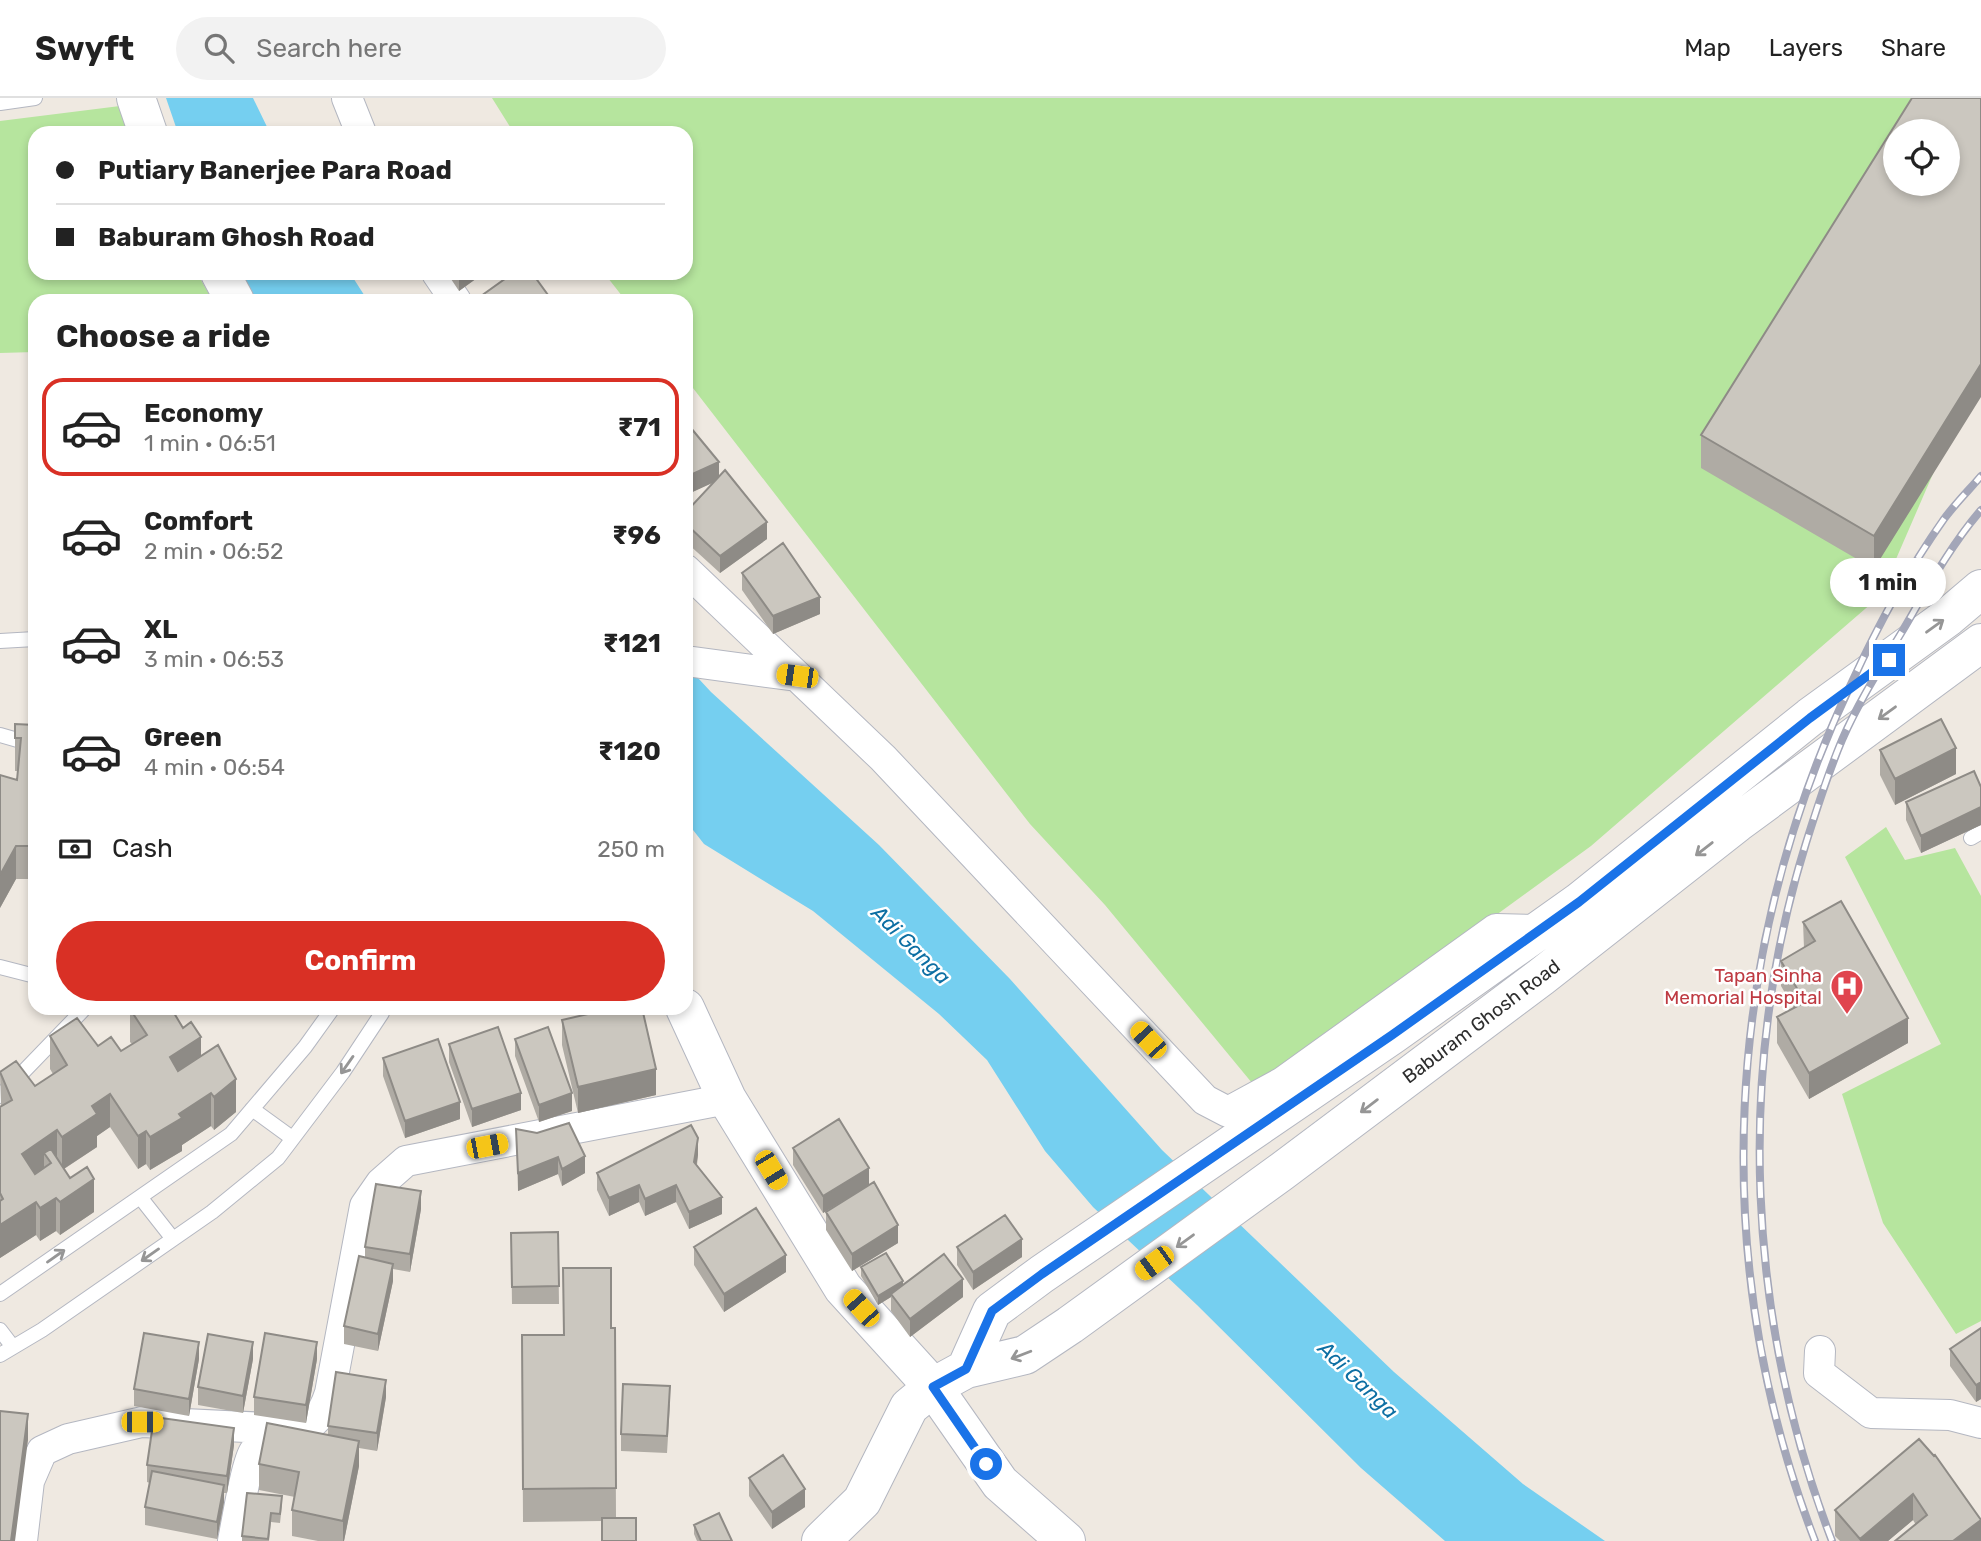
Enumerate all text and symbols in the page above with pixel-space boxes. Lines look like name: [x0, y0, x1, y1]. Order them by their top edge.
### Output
search box: [176, 17, 666, 80]
text: Swyft: [35, 29, 134, 68]
icon: search: [200, 29, 238, 67]
text: Search here: [256, 33, 402, 64]
text: Map: [1684, 34, 1731, 62]
text: Layers: [1769, 34, 1843, 62]
text: Share: [1881, 34, 1946, 62]
map controls: [1883, 119, 1960, 196]
button: locate: [1883, 119, 1960, 196]
text: Putiary Banerjee Para Road: [98, 155, 452, 186]
text: Baburam Ghosh Road: [98, 222, 375, 253]
text: Choose a ride: [56, 317, 270, 355]
icon: car: [60, 396, 123, 459]
text: Economy: [144, 398, 263, 429]
text: ₹71: [618, 412, 661, 443]
text: 1 min · 06:51: [144, 429, 276, 457]
icon: car: [60, 504, 123, 567]
text: Comfort: [144, 506, 253, 537]
text: ₹96: [612, 520, 661, 551]
text: 2 min · 06:52: [144, 537, 283, 565]
callout: 1 min: [1831, 559, 1947, 608]
text: 1 min: [1859, 568, 1917, 596]
icon: car: [60, 612, 123, 675]
text: XL: [144, 614, 177, 645]
one-way arrow: [1925, 619, 1944, 634]
text: ₹121: [603, 628, 661, 659]
route end: [1873, 644, 1905, 676]
text: 3 min · 06:53: [144, 645, 284, 673]
car: [775, 663, 820, 689]
one-way arrow: [1878, 706, 1897, 720]
icon: car: [60, 720, 123, 783]
text: Green: [144, 722, 222, 753]
text: ₹120: [598, 736, 661, 767]
text: 4 min · 06:54: [144, 753, 285, 781]
icon: cash: [56, 830, 94, 868]
text: Cash: [112, 833, 173, 864]
text: 250 m: [597, 835, 665, 863]
one-way arrow: [1696, 841, 1714, 856]
water label: Adi Ganga: [866, 899, 956, 989]
button: Confirm: [56, 921, 665, 1001]
street label: Baburam Ghosh Road: [1398, 955, 1565, 1088]
place label: Tapan Sinha Memorial Hospital: [1664, 964, 1822, 1009]
hospital icon: Tapan Sinha Memorial Hospital: [1828, 967, 1866, 1016]
car: [1126, 1017, 1171, 1063]
one-way arrow: [340, 1055, 354, 1075]
one-way arrow: [1359, 1098, 1378, 1113]
car: [465, 1132, 510, 1160]
car: [752, 1147, 791, 1193]
one-way arrow: [1176, 1234, 1195, 1248]
car: [1131, 1242, 1178, 1284]
one-way arrow: [141, 1248, 160, 1262]
one-way arrow: [46, 1249, 65, 1263]
car: [840, 1285, 883, 1331]
water label: Adi Ganga: [1313, 1335, 1403, 1424]
one-way arrow: [1011, 1349, 1032, 1362]
car: [122, 1412, 164, 1433]
route start: [970, 1448, 1002, 1480]

